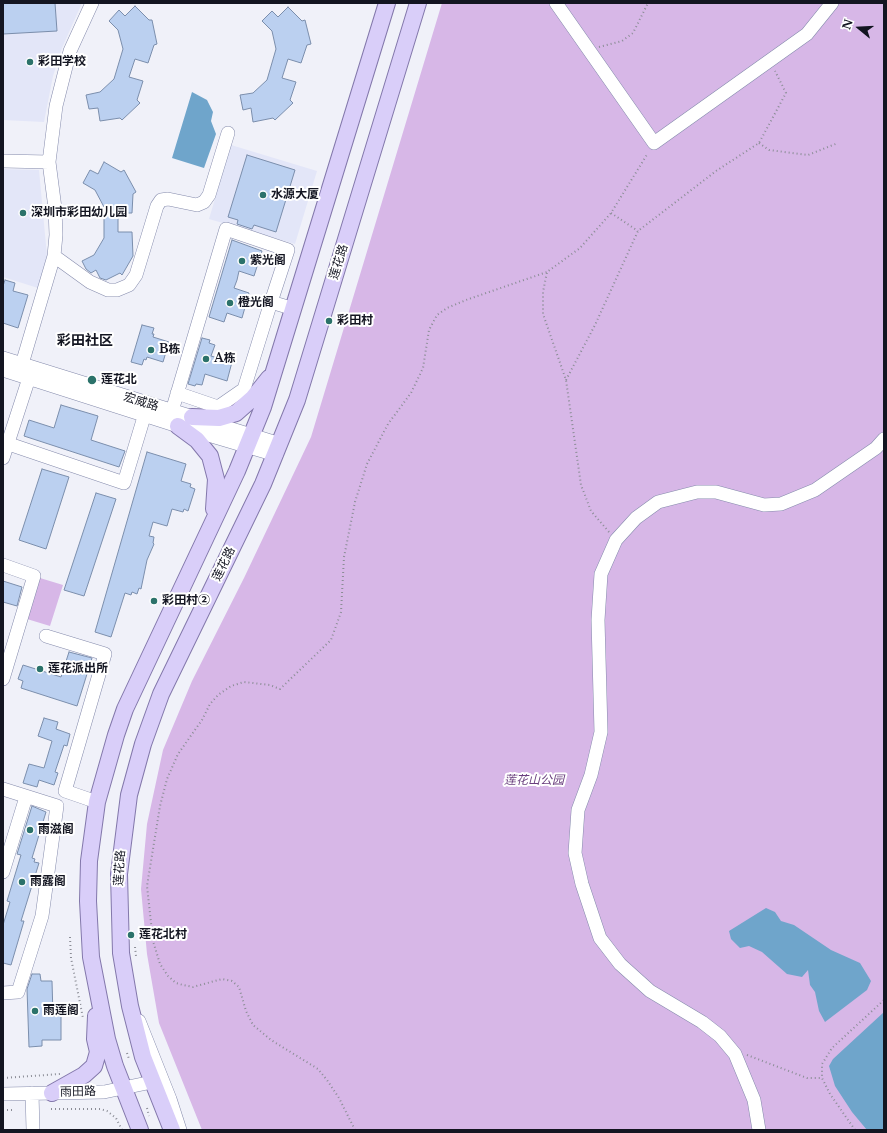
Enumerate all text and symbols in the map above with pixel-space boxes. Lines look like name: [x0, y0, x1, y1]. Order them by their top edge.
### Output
north arrow: [839, 8, 879, 48]
text: N: [839, 17, 856, 31]
place label: 彩田学校: [38, 55, 86, 69]
marker: 彩田学校: [25, 57, 35, 67]
place label: 水源大厦: [271, 188, 319, 202]
marker: 水源大厦: [258, 190, 268, 200]
place label: 深圳市彩田幼儿园: [31, 206, 127, 220]
marker: 深圳市彩田幼儿园: [18, 208, 28, 218]
street label: 莲花路: [327, 243, 351, 281]
place label: 紫光阁: [250, 254, 286, 268]
marker: 紫光阁: [237, 256, 247, 266]
place label: 橙光阁: [238, 296, 274, 310]
marker: 橙光阁: [225, 298, 235, 308]
place label: 彩田村: [337, 314, 373, 328]
marker: 彩田村: [324, 316, 334, 326]
district label: 彩田社区: [57, 333, 113, 349]
place label: B栋: [159, 343, 181, 357]
marker: B栋: [146, 345, 156, 355]
place label: A栋: [214, 352, 236, 366]
marker: A栋: [201, 354, 211, 364]
place label: 莲花北: [101, 373, 137, 387]
marker: 莲花北: [86, 374, 98, 386]
street label: 宏威路: [122, 390, 160, 414]
street label: 莲花路: [210, 545, 238, 583]
place label: 彩田村②: [162, 594, 210, 608]
marker: 彩田村②: [149, 596, 159, 606]
place label: 莲花派出所: [48, 662, 108, 676]
marker: 莲花派出所: [35, 664, 45, 674]
park label: 莲花山公园: [504, 774, 564, 788]
place label: 雨滋阁: [38, 823, 74, 837]
marker: 雨滋阁: [25, 825, 35, 835]
street label: 莲花路: [112, 850, 128, 886]
place label: 雨露阁: [30, 875, 66, 889]
marker: 雨露阁: [17, 877, 27, 887]
place label: 莲花北村: [139, 928, 187, 942]
marker: 莲花北村: [126, 930, 136, 940]
place label: 雨莲阁: [43, 1004, 79, 1018]
marker: 雨莲阁: [30, 1006, 40, 1016]
street label: 雨田路: [60, 1084, 96, 1100]

